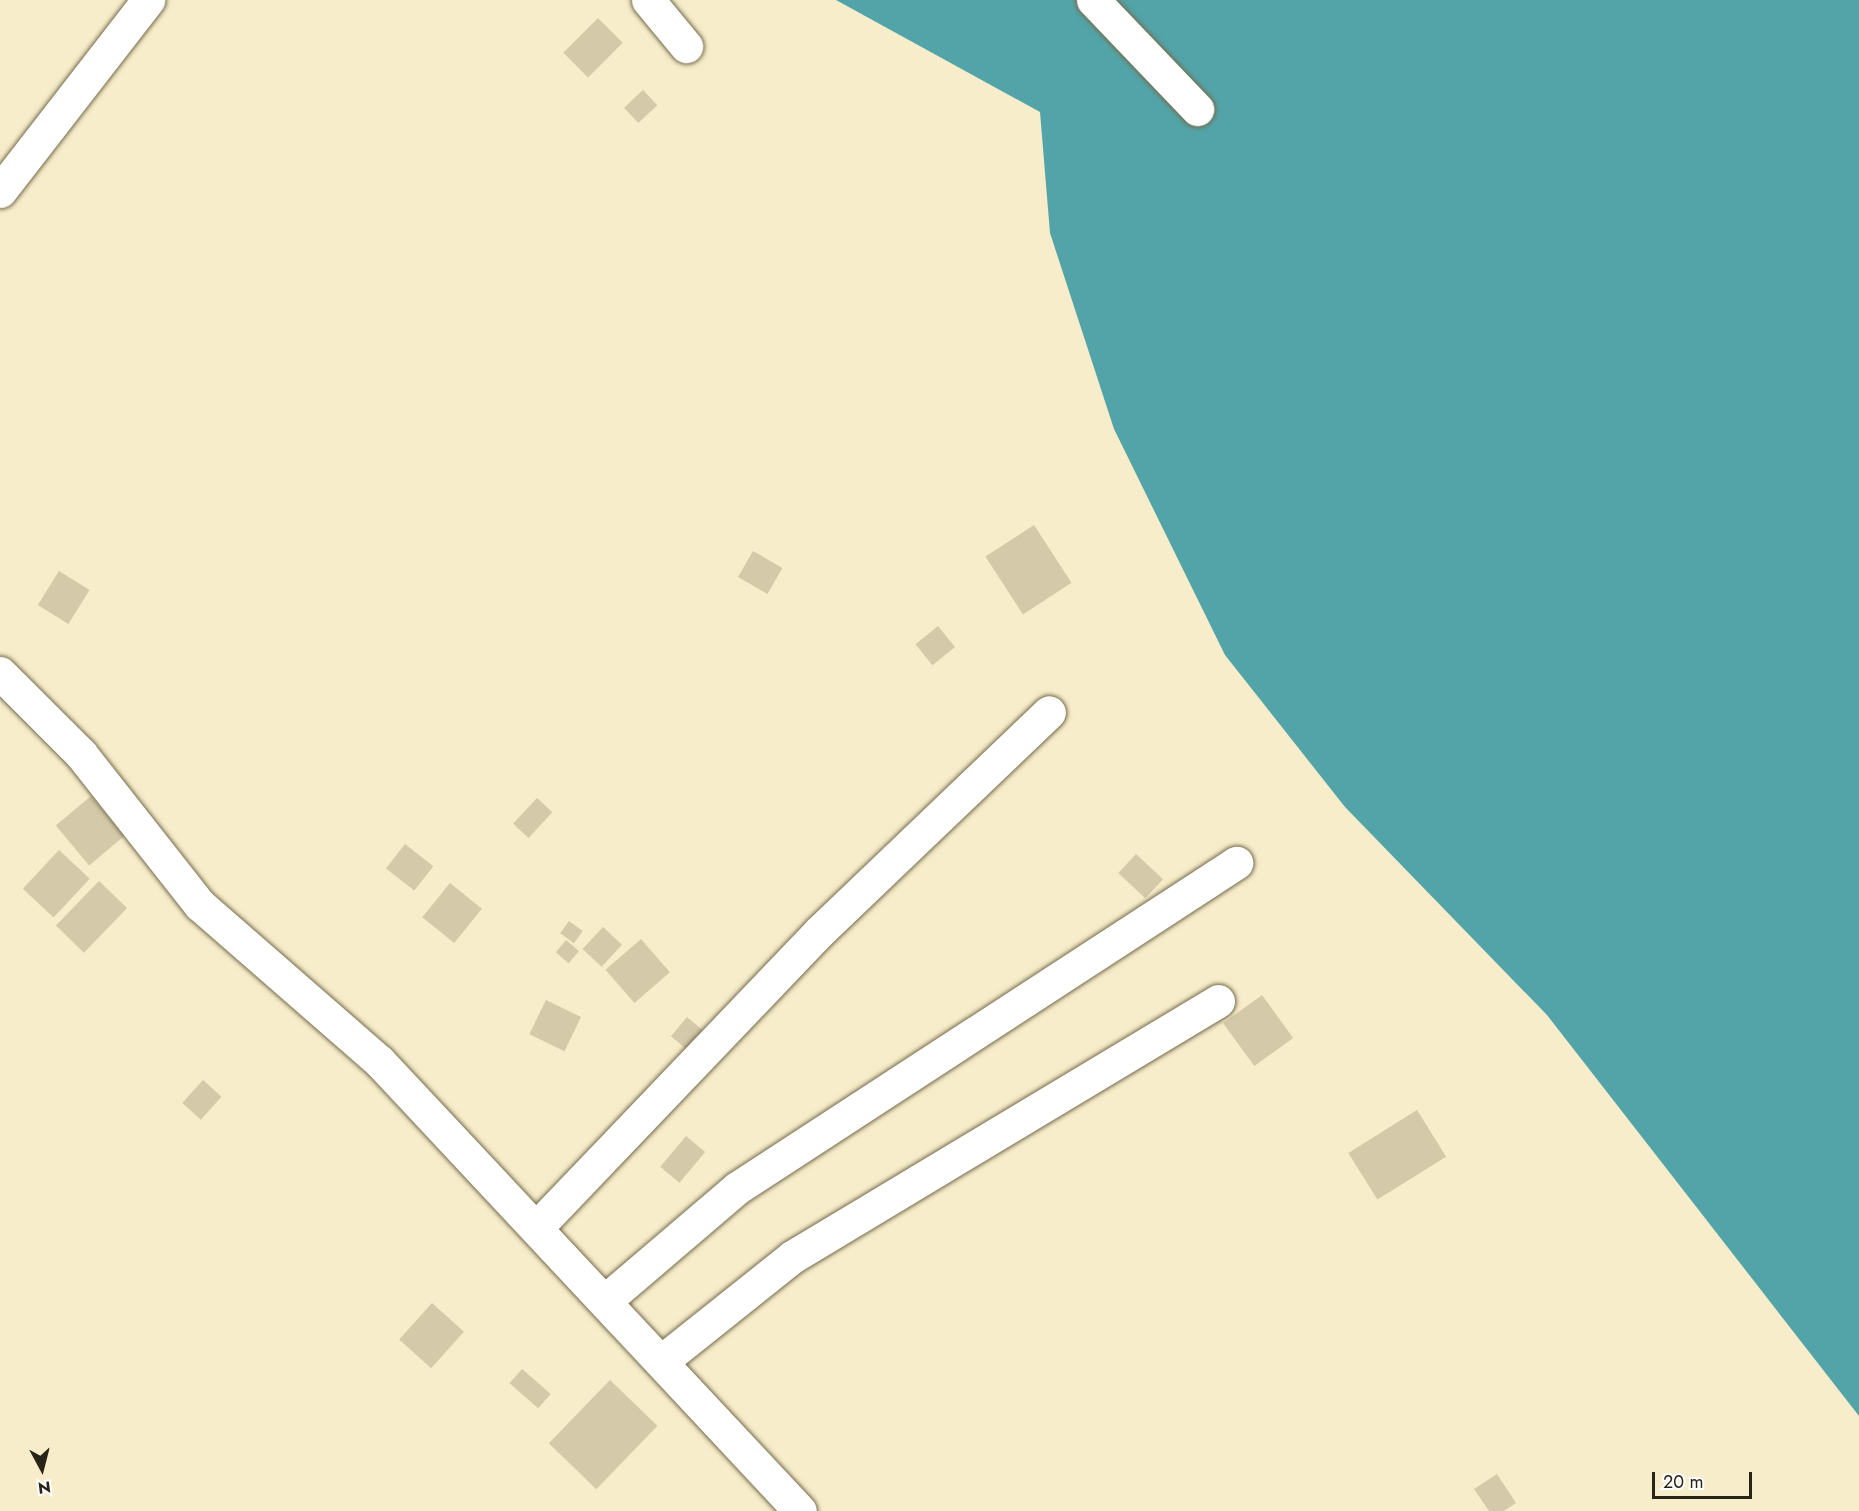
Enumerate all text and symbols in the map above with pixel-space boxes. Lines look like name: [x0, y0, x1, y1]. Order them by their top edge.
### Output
north arrow: [12, 1439, 72, 1499]
scale bar: [1655, 1460, 1756, 1498]
text: 20 m: [1663, 1469, 1703, 1495]
text: N: [37, 1475, 52, 1500]

